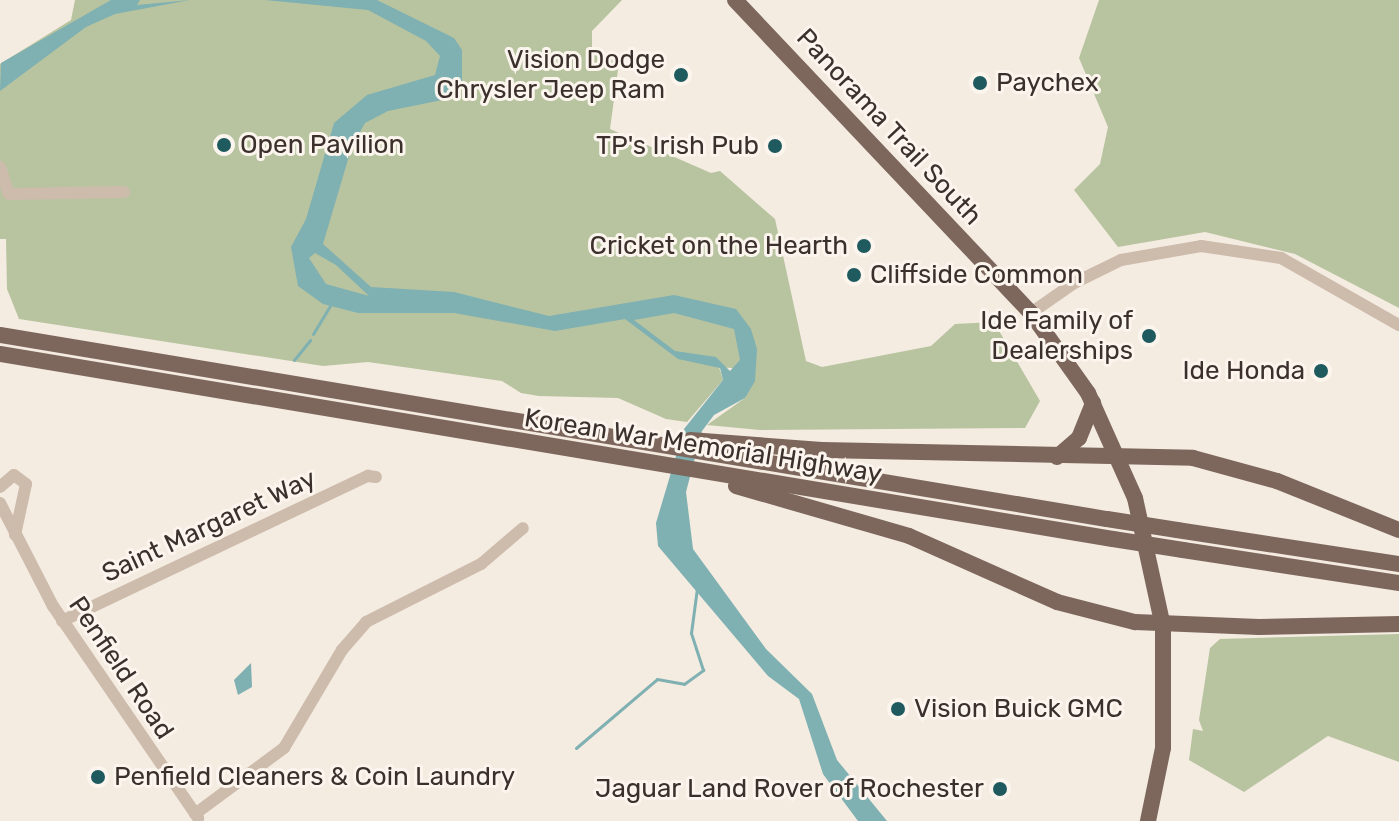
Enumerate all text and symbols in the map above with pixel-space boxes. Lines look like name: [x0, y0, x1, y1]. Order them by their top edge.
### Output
street label: Panorama Trail South: [790, 22, 988, 232]
place label: Vision Dodge Chrysler Jeep Ram: [436, 44, 665, 106]
marker: Vision Dodge Chrysler Jeep Ram: [672, 66, 690, 84]
place label: Paychex: [996, 67, 1099, 99]
marker: Paychex: [971, 74, 989, 92]
place label: Open Pavilion: [240, 129, 404, 161]
place label: TP's Irish Pub: [596, 130, 759, 162]
marker: Open Pavilion: [215, 136, 233, 154]
marker: TP's Irish Pub: [766, 137, 784, 155]
place label: Cricket on the Hearth: [589, 230, 848, 262]
marker: Cricket on the Hearth: [855, 237, 873, 255]
place label: Cliffside Common: [870, 259, 1083, 291]
marker: Cliffside Common: [845, 266, 863, 284]
place label: Ide Family of Dealerships: [979, 305, 1133, 366]
marker: Ide Family of Dealerships: [1140, 327, 1158, 345]
place label: Ide Honda: [1182, 355, 1305, 387]
marker: Ide Honda: [1312, 362, 1330, 380]
street label: Korean War Memorial Highway: [521, 402, 885, 490]
street label: Saint Margaret Way: [97, 463, 321, 589]
street label: Penfield Road: [62, 591, 180, 745]
place label: Vision Buick GMC: [914, 693, 1123, 725]
marker: Vision Buick GMC: [889, 700, 907, 718]
place label: Penfield Cleaners & Coin Laundry: [114, 761, 515, 793]
marker: Penfield Cleaners & Coin Laundry: [89, 768, 107, 786]
place label: Jaguar Land Rover of Rochester: [593, 773, 984, 805]
marker: Jaguar Land Rover of Rochester: [991, 780, 1009, 798]

